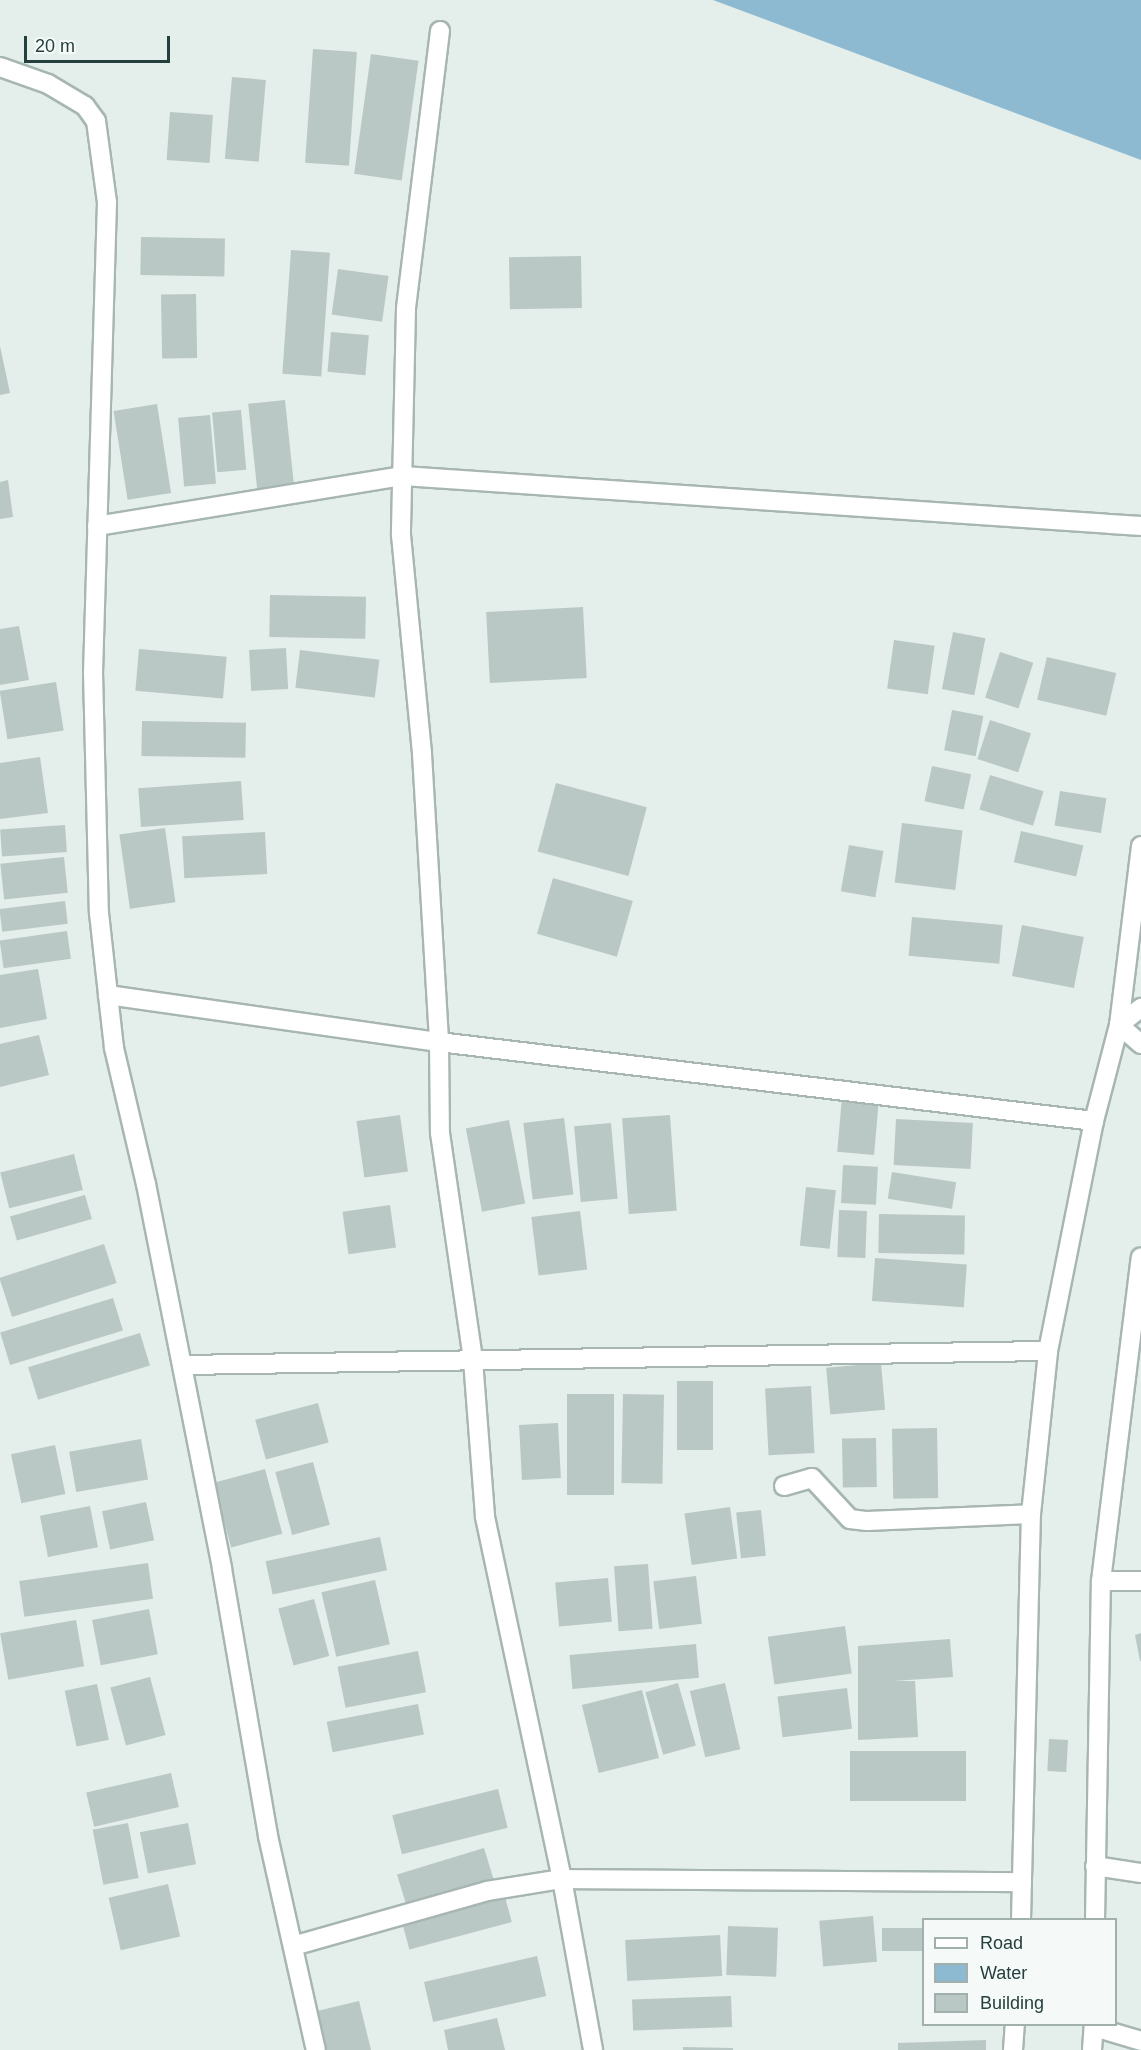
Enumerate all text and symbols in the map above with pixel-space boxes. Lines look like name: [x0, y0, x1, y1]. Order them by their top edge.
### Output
scale bar: [27, 24, 172, 62]
text: 20 m: [35, 36, 75, 56]
legend: [922, 1918, 1117, 2026]
text: Road: [980, 1933, 1023, 1953]
text: Water: [980, 1963, 1027, 1983]
text: Building: [980, 1993, 1044, 2013]

